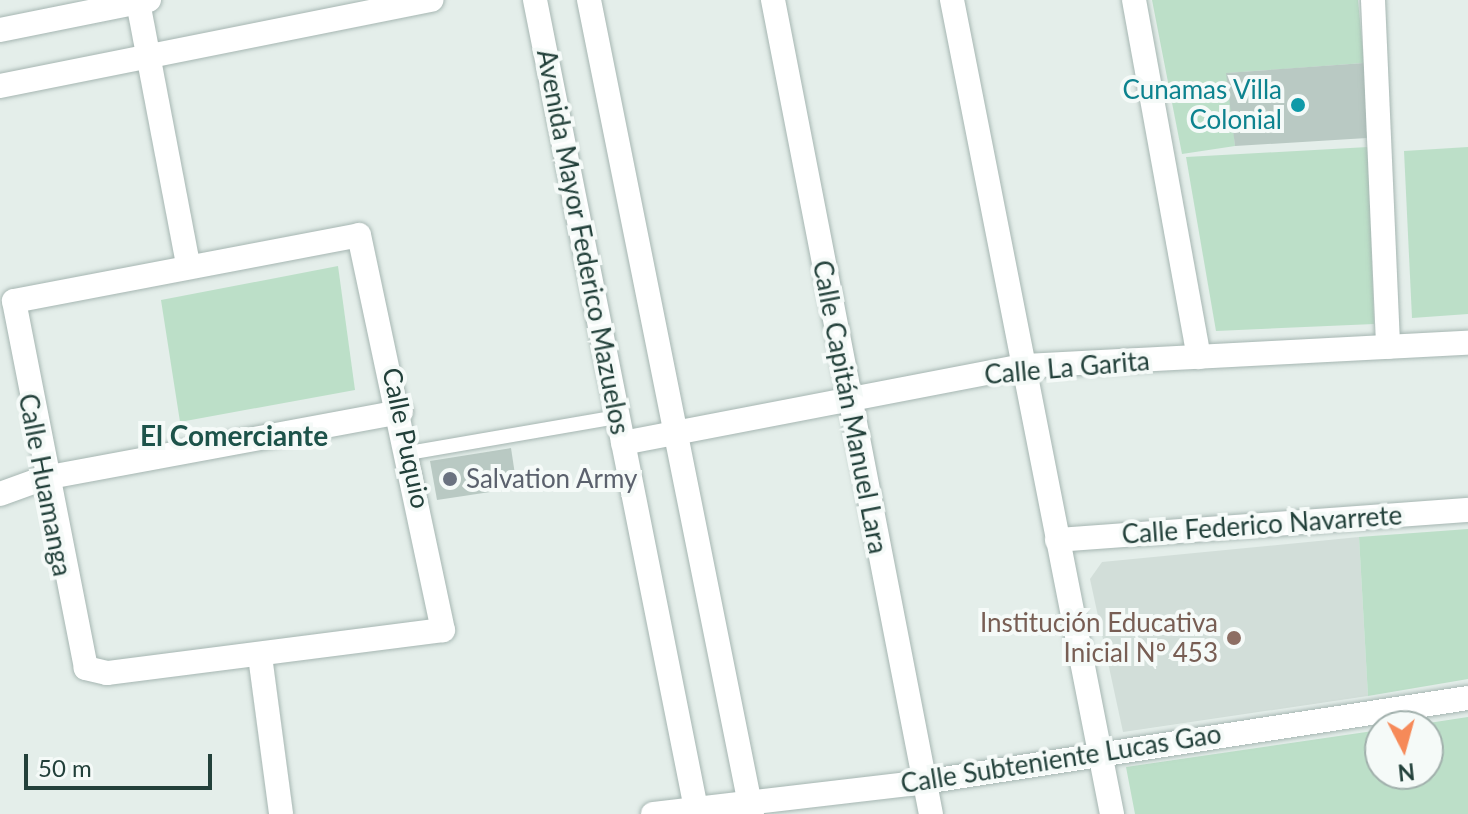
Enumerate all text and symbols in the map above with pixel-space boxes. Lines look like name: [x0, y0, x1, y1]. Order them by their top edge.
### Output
street label: Avenida Mayor Federico Mazuelos: [530, 47, 636, 437]
place label: Cunamas Villa Colonial: [1122, 74, 1282, 136]
marker: Cunamas Villa Colonial: [1289, 96, 1307, 114]
street label: Calle Capitán Manuel Lara: [806, 258, 894, 556]
street label: Calle La Garita: [983, 345, 1151, 391]
street label: Calle Puquio: [376, 365, 436, 511]
street label: Calle Huamanga: [12, 391, 78, 579]
district label: El Comerciante: [140, 418, 328, 452]
place label: Salvation Army: [466, 463, 638, 495]
marker: Salvation Army: [441, 470, 459, 488]
street label: Calle Federico Navarrete: [1121, 500, 1403, 550]
place label: Institución Educativa Inicial Nº 453: [980, 607, 1218, 668]
marker: Institución Educativa Inicial Nº 453: [1225, 629, 1243, 647]
north arrow: [1364, 710, 1444, 790]
street label: Calle Subteniente Lucas Gao: [899, 718, 1223, 800]
scale bar: [28, 738, 216, 788]
text: 50 m: [38, 753, 92, 782]
text: N: [1397, 758, 1416, 787]

